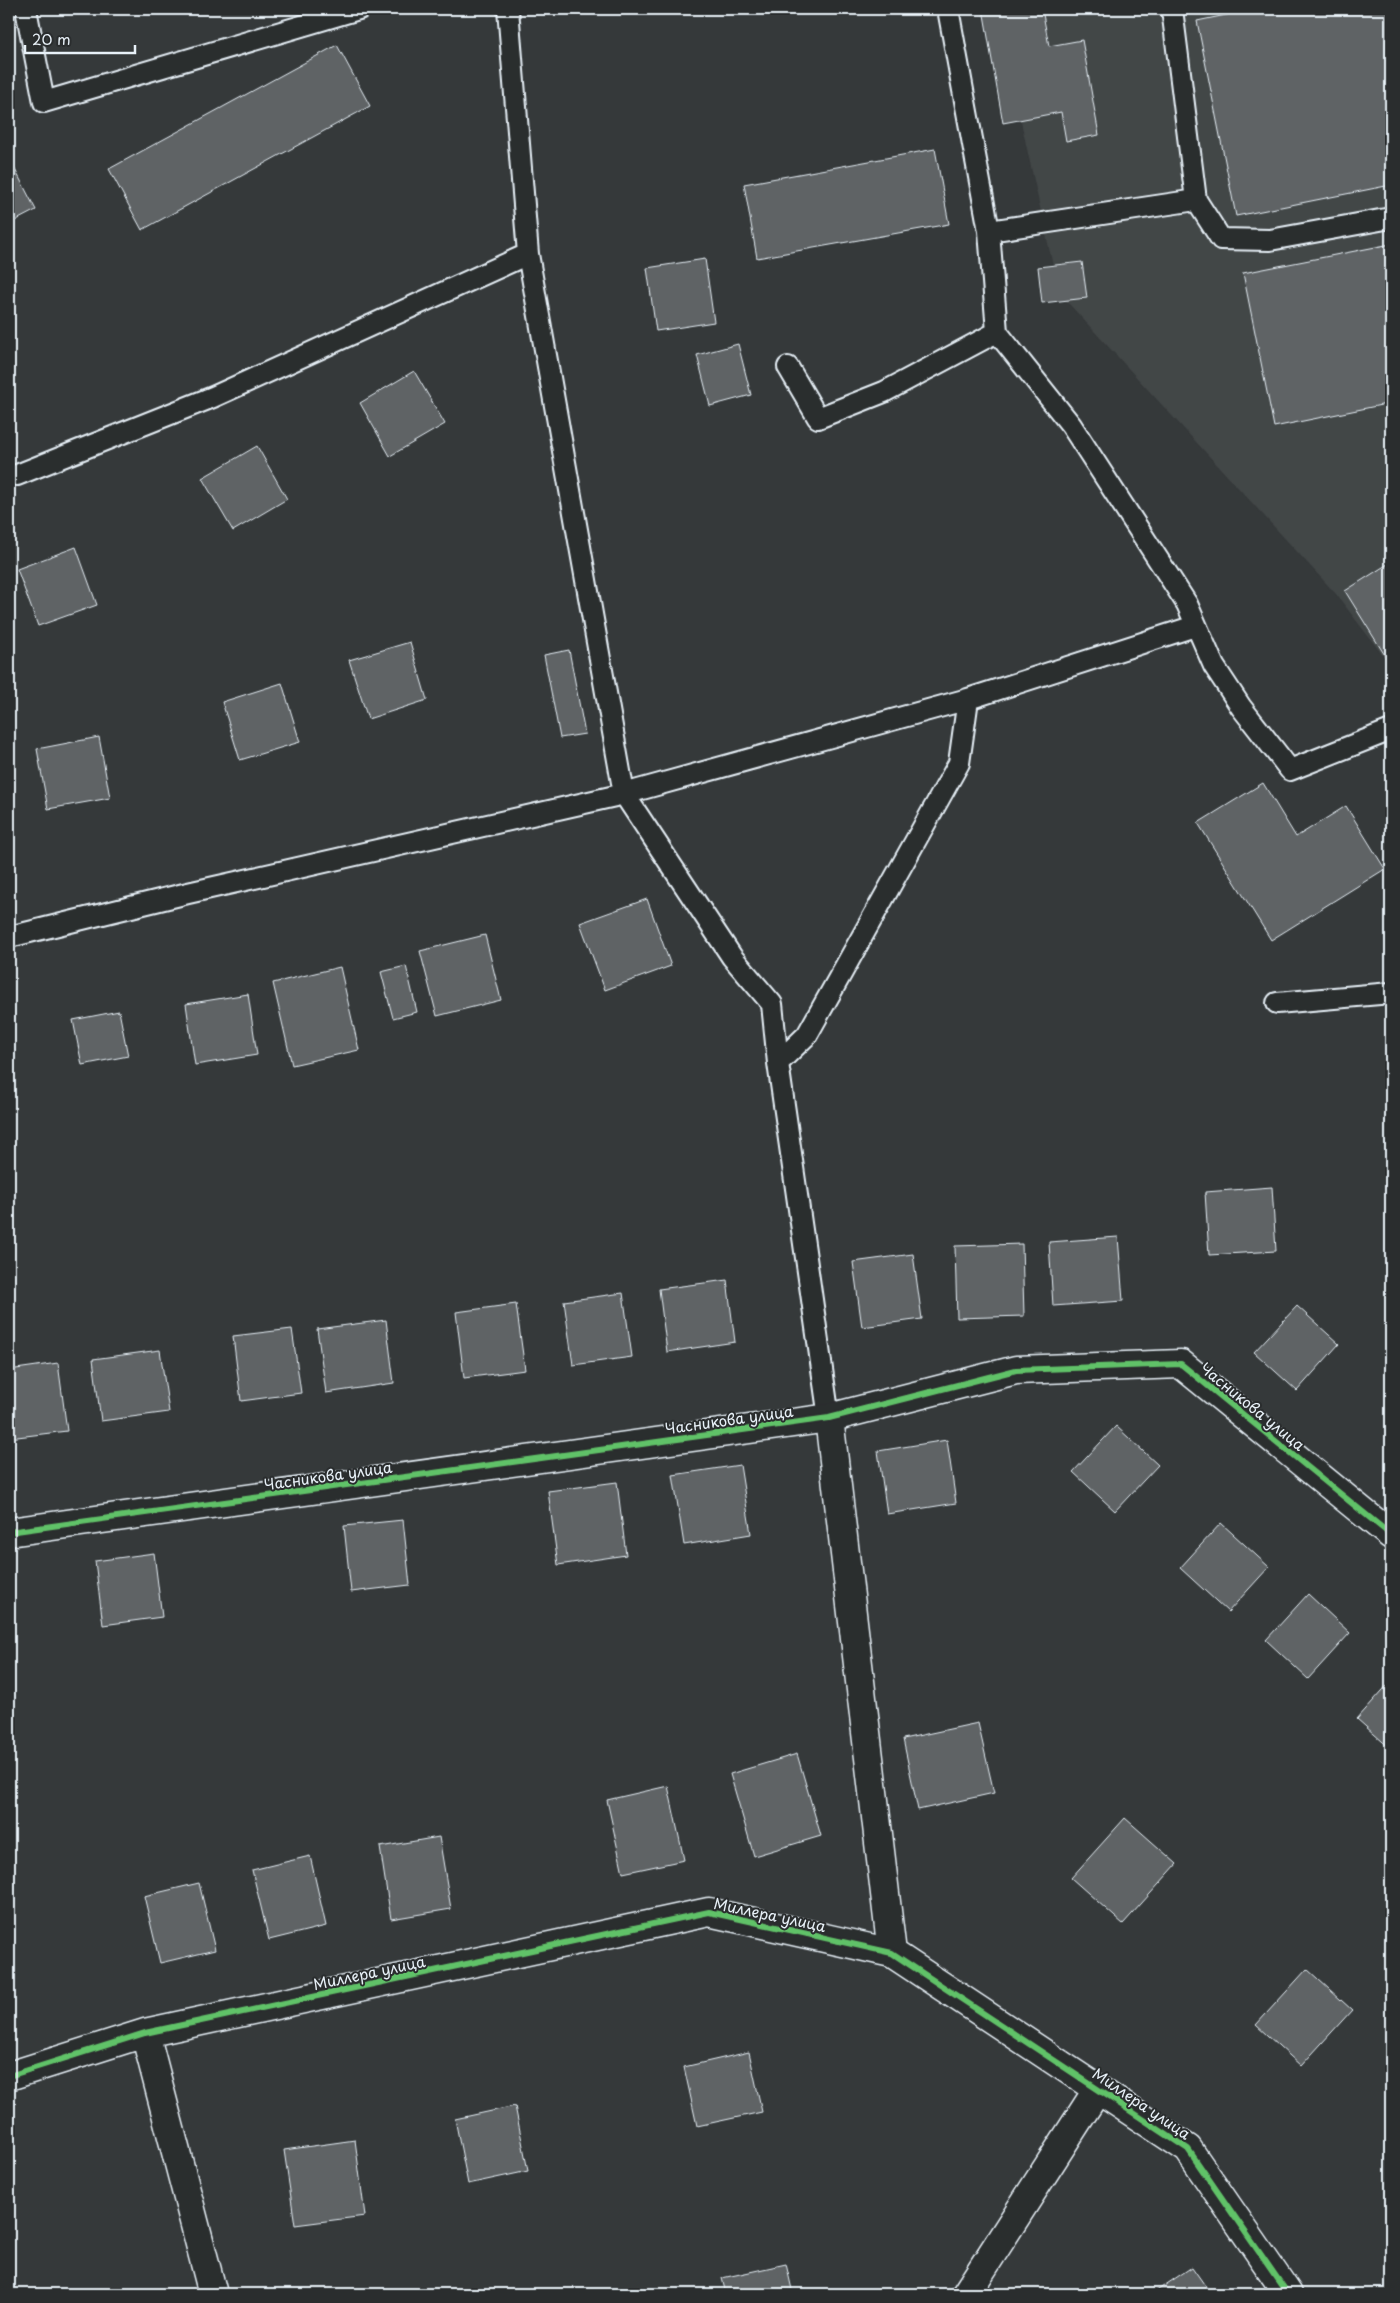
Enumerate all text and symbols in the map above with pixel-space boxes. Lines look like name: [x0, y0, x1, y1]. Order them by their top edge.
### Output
scale bar: [25, 22, 135, 54]
text: 20 m: [32, 27, 71, 50]
street label: Часникова улица: [1195, 1356, 1311, 1456]
street label: Часникова улица: [663, 1399, 795, 1439]
street label: Часникова улица: [262, 1455, 394, 1495]
street label: Миллера улица: [712, 1891, 829, 1937]
street label: Миллера улица: [311, 1949, 428, 1995]
street label: Миллера улица: [1088, 2062, 1196, 2145]

